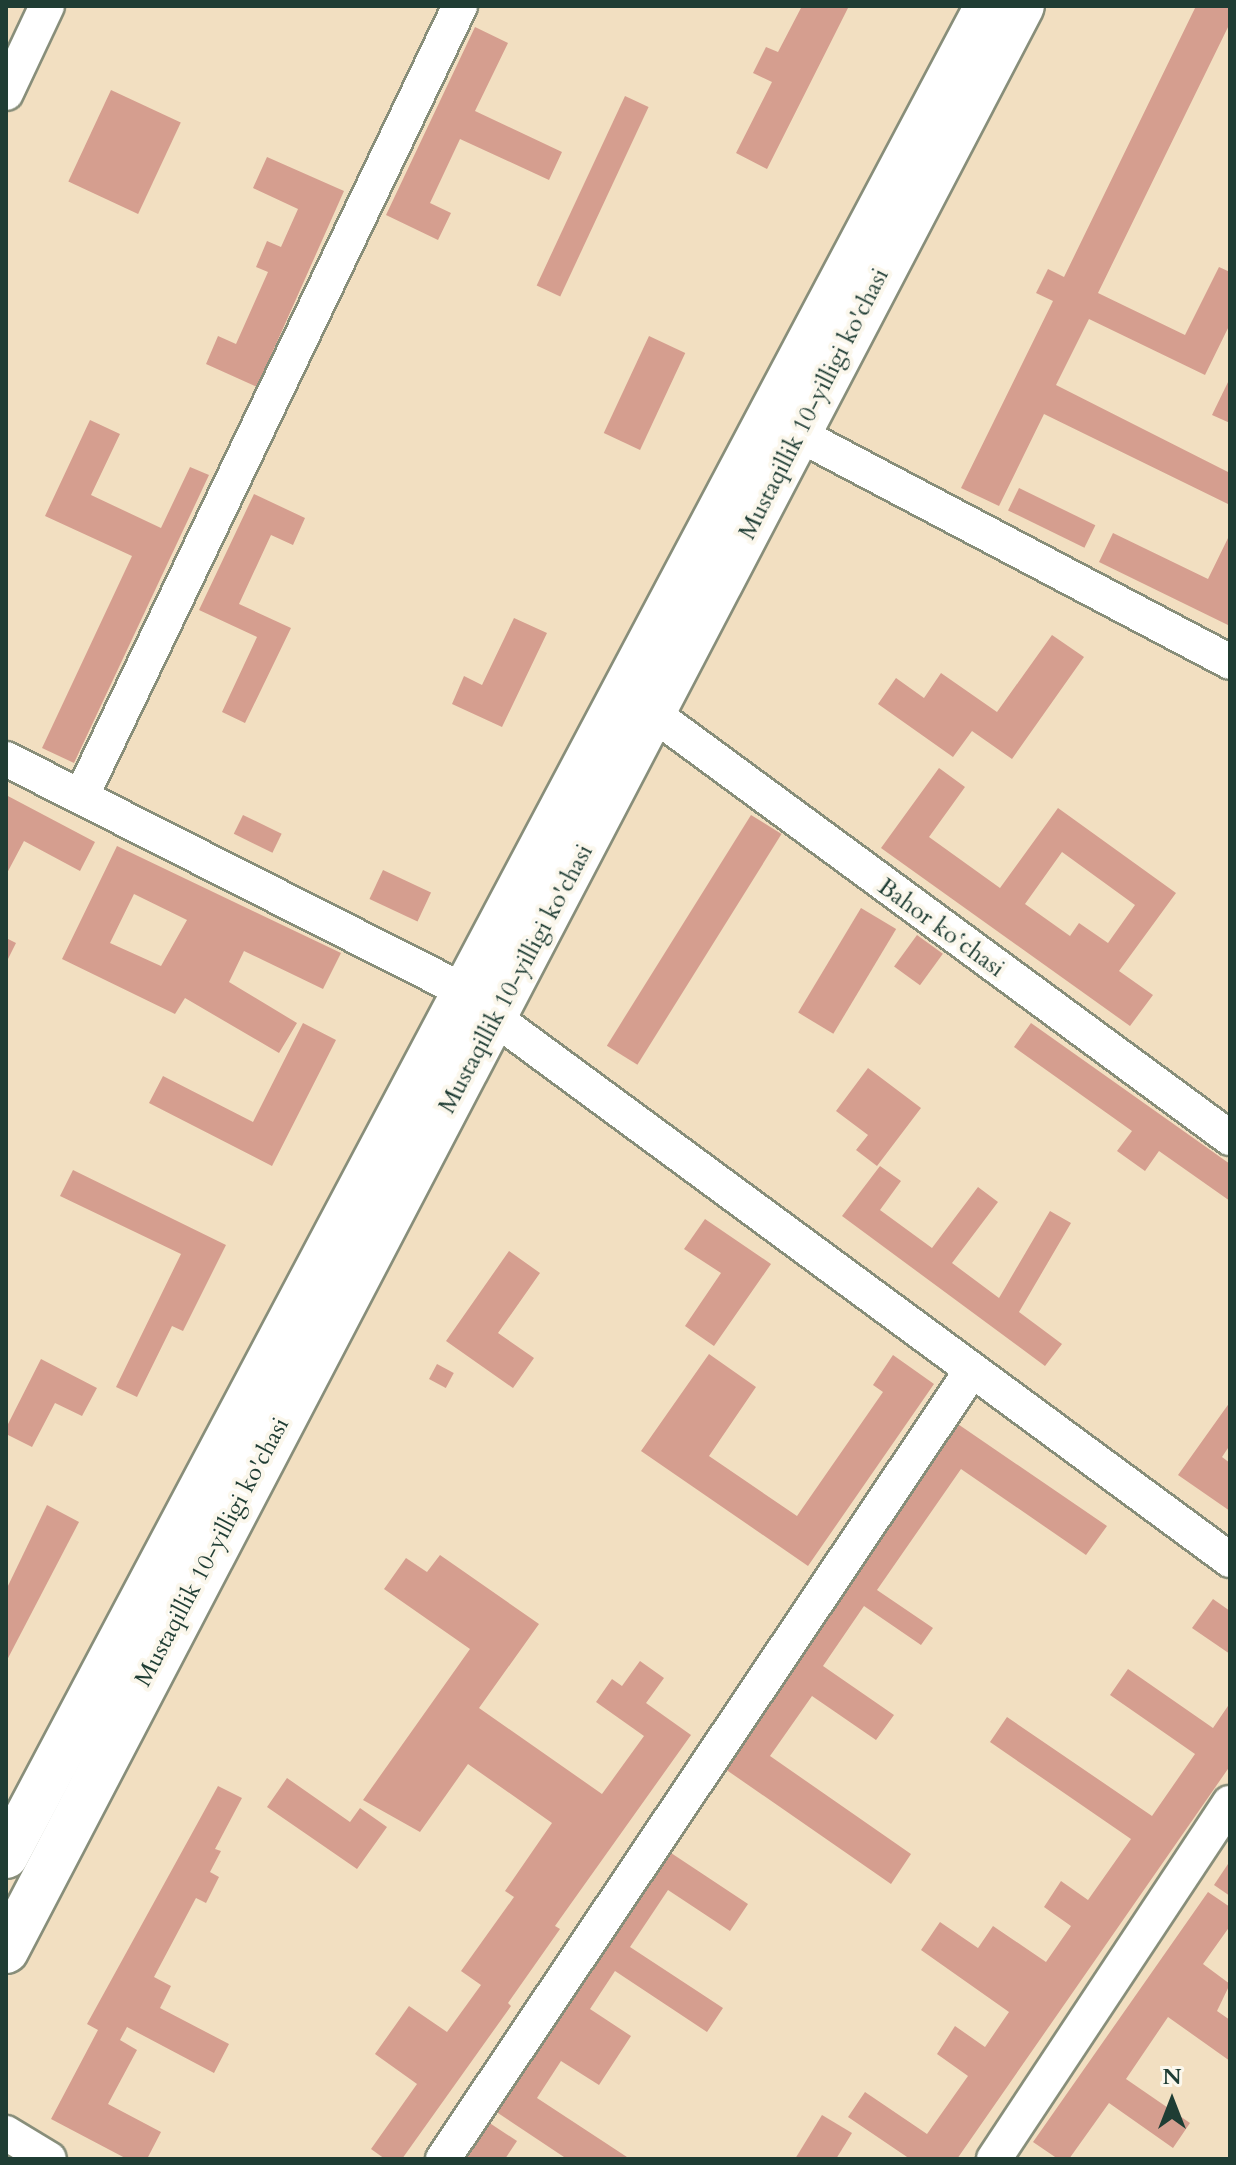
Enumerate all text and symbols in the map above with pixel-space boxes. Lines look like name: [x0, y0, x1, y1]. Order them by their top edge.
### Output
street label: Mustaqillik 10-yilligi ko'chasi: [733, 264, 895, 544]
street label: Mustaqillik 10-yilligi ko'chasi: [433, 840, 599, 1118]
street label: Bahor koʻchasi: [872, 873, 1010, 983]
street label: Mustaqillik 10-yilligi ko'chasi: [129, 1413, 295, 1691]
north arrow: [1132, 2061, 1212, 2141]
text: N: [1162, 2062, 1182, 2092]

